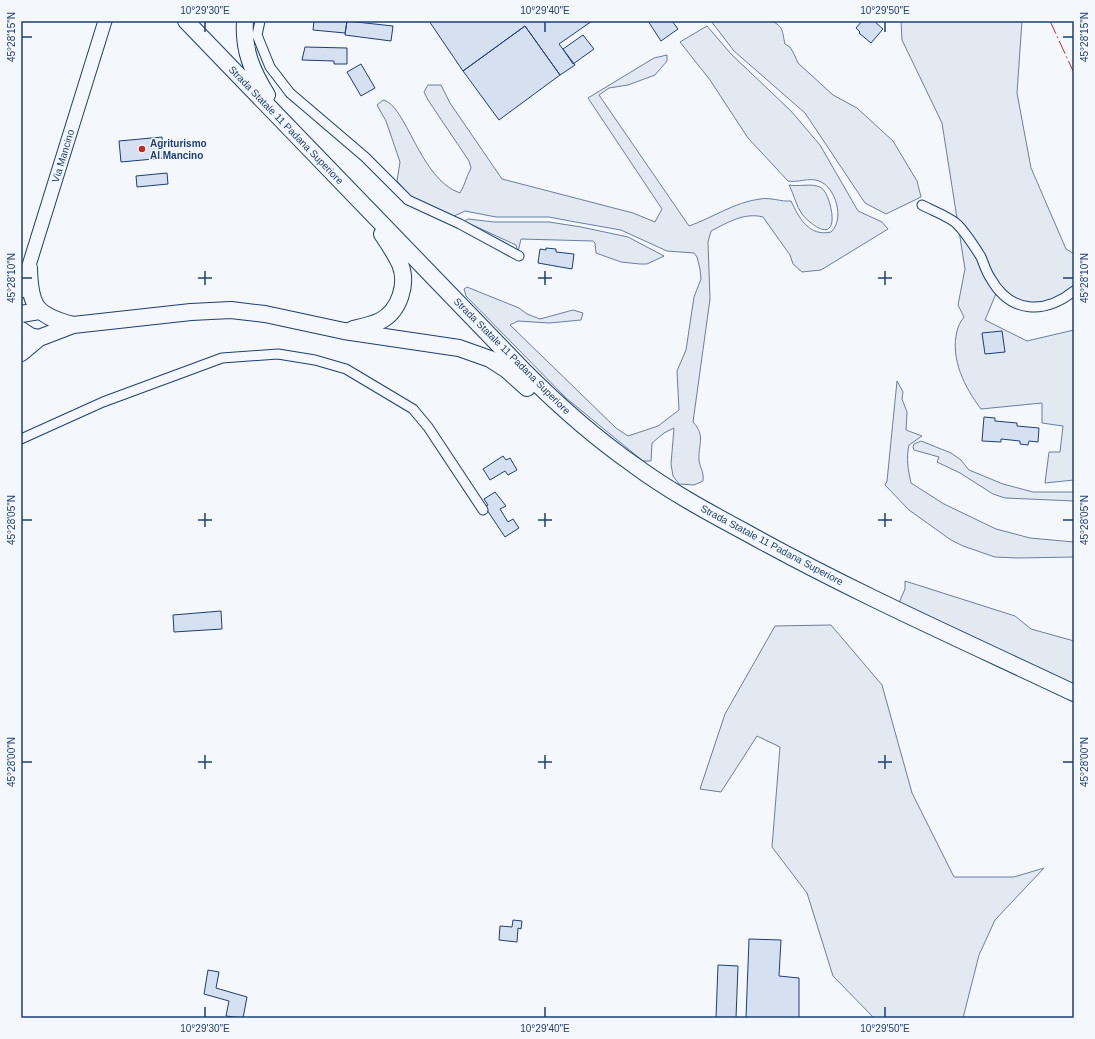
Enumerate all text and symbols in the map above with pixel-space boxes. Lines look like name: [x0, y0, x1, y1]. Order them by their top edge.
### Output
text: 10°29'30"E: [180, 5, 230, 16]
text: 10°29'40"E: [520, 5, 570, 16]
text: 10°29'50"E: [860, 5, 910, 16]
text: 45°28'15"N: [6, 12, 17, 62]
text: 45°28'15"N: [1079, 12, 1090, 62]
street label: Strada Statale 11 Padana Superiore: [226, 64, 346, 187]
street label: Via Mancino: [50, 128, 76, 184]
place label: Agriturismo Al Mancino: [150, 138, 207, 161]
marker: Agriturismo Al Mancino: [137, 144, 147, 154]
text: 45°28'10"N: [6, 253, 17, 303]
text: 45°28'10"N: [1079, 253, 1090, 303]
street label: Strada Statale 11 Padana Superiore: [452, 296, 573, 417]
text: 45°28'05"N: [6, 495, 17, 545]
text: 45°28'05"N: [1079, 495, 1090, 545]
street label: Strada Statale 11 Padana Superiore: [699, 503, 846, 588]
text: 45°28'00"N: [6, 737, 17, 787]
text: 45°28'00"N: [1079, 737, 1090, 787]
text: 10°29'30"E: [180, 1023, 230, 1034]
text: 10°29'40"E: [520, 1023, 570, 1034]
text: 10°29'50"E: [860, 1023, 910, 1034]

